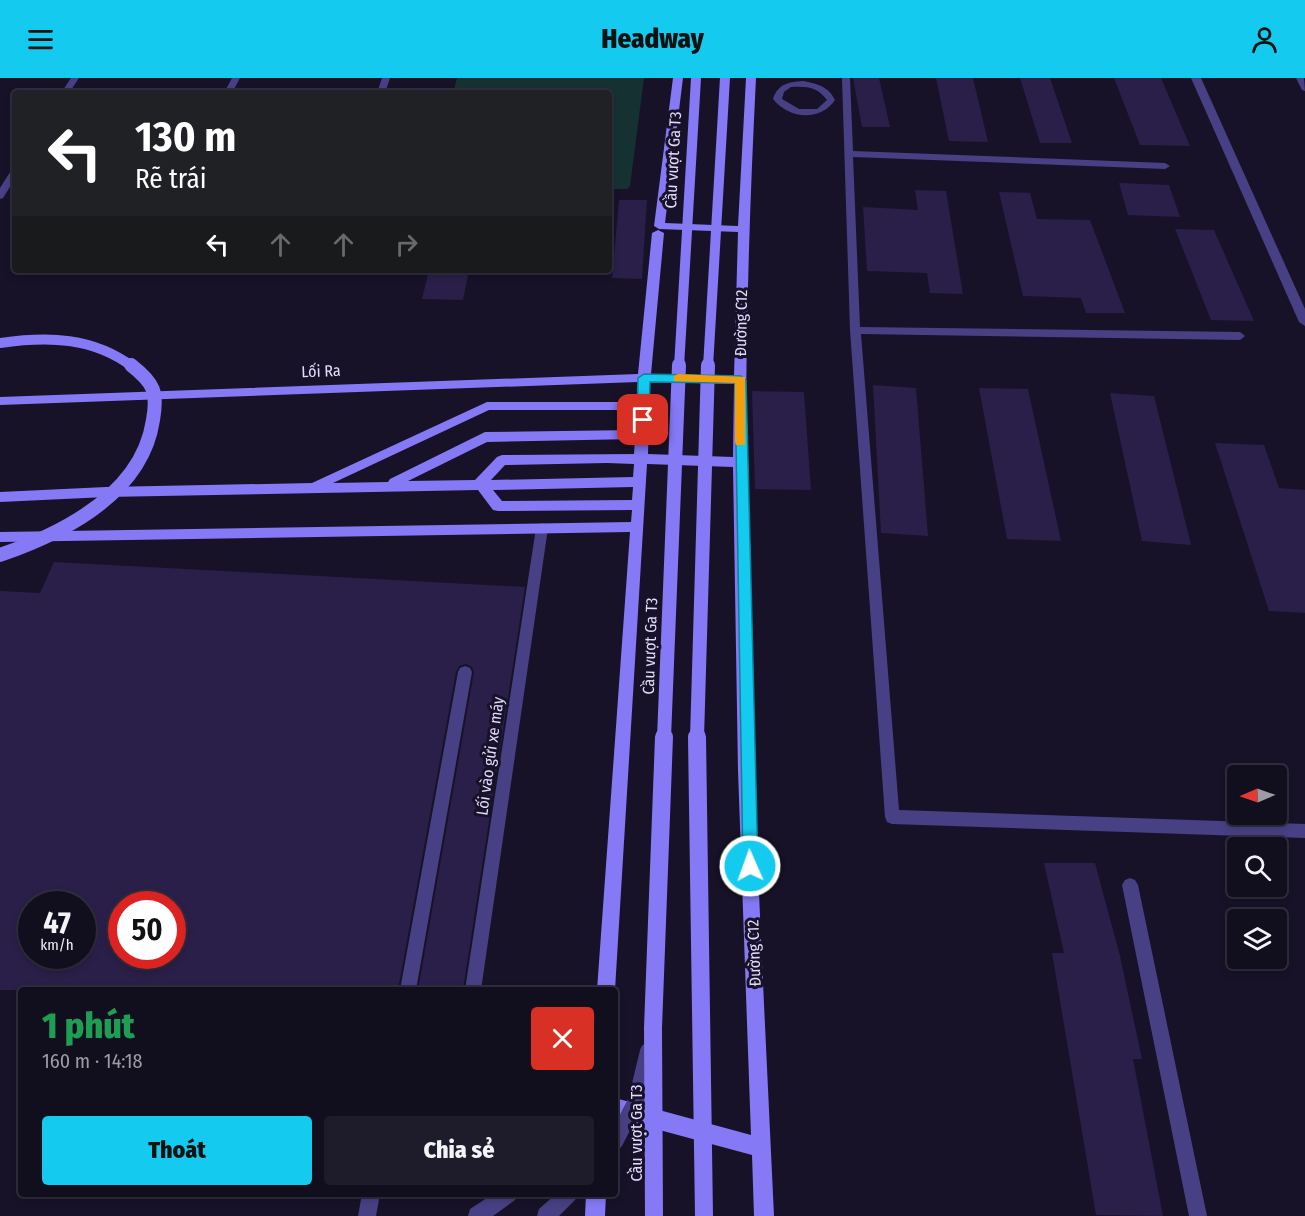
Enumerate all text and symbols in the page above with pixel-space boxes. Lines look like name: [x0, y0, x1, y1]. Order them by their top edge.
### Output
icon: menu: [24, 23, 57, 56]
text: Headway: [601, 23, 704, 55]
icon: person: [1248, 23, 1281, 56]
street label: Cầu vượt Ga T3: [660, 111, 685, 209]
text: 130 m: [135, 112, 236, 162]
icon: left: [36, 114, 114, 192]
text: Rẽ trái: [135, 163, 206, 195]
icon: left: [201, 228, 234, 261]
icon: ahead: [264, 228, 297, 261]
icon: ahead: [327, 228, 360, 261]
icon: right: [390, 228, 423, 261]
street label: Đường C12: [731, 289, 751, 357]
street label: Lối Ra: [301, 360, 341, 381]
pin: [617, 394, 668, 445]
icon: arrive: [626, 403, 659, 436]
street label: Cầu vượt Ga T3: [638, 597, 661, 695]
street label: Lối vào gửi xe máy: [471, 695, 508, 816]
north arrow: [1227, 765, 1287, 825]
map controls: [1227, 765, 1287, 969]
position arrow: [718, 834, 782, 898]
button: search: [1227, 837, 1287, 897]
speed limit sign: 50: [108, 891, 186, 969]
text: 47: [43, 905, 71, 941]
button: layers: [1227, 909, 1287, 969]
street label: Đường C12: [743, 919, 765, 987]
text: km/h: [40, 936, 74, 954]
text: 1 phút: [42, 1004, 135, 1048]
button: close: [531, 1007, 594, 1070]
text: 160 m · 14:18: [42, 1049, 143, 1073]
street label: Cầu vượt Ga T3: [626, 1085, 646, 1182]
button: Thoát: [42, 1116, 312, 1185]
button: Chia sẻ: [324, 1116, 594, 1185]

